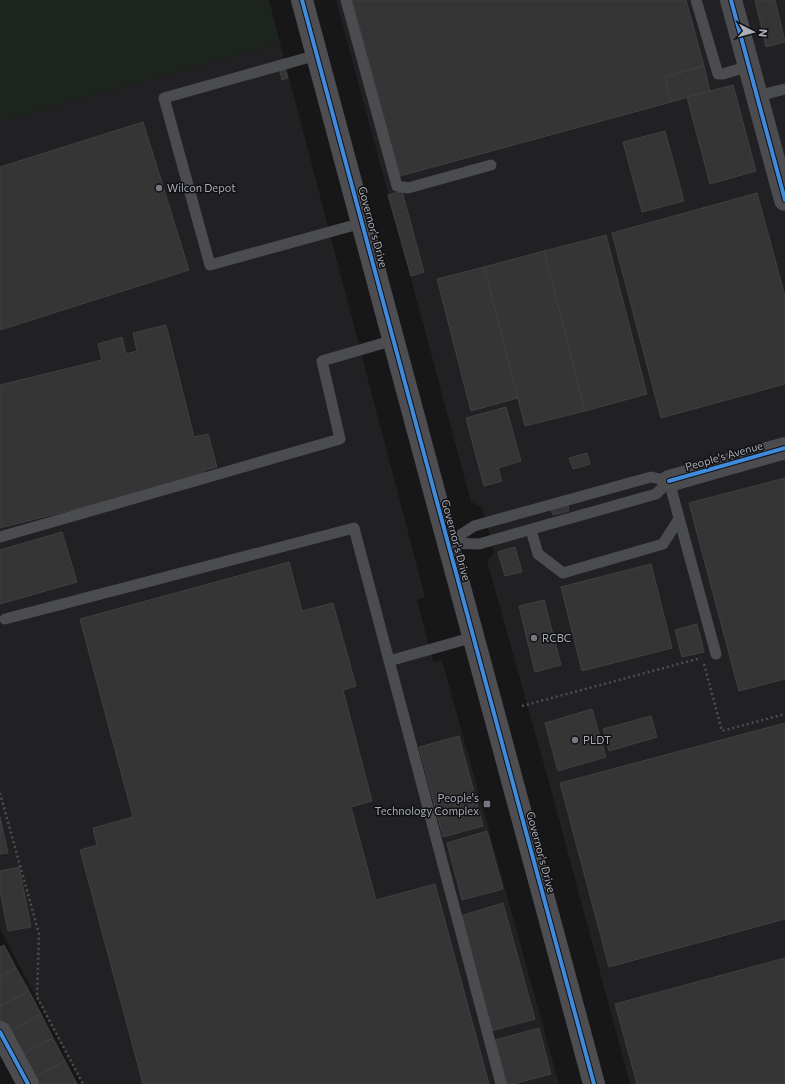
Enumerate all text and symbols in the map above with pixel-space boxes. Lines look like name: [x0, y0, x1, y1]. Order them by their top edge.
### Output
north arrow: [733, 12, 773, 52]
text: N: [757, 28, 770, 38]
place label: Wilcon Depot: [167, 181, 236, 194]
marker: Wilcon Depot: [154, 183, 164, 193]
street label: Governor's Drive: [356, 185, 391, 269]
street label: People's Avenue: [684, 438, 764, 473]
street label: Governor's Drive: [439, 498, 474, 582]
place label: RCBC: [542, 631, 571, 644]
marker: RCBC: [529, 633, 539, 643]
place label: PLDT: [583, 733, 611, 746]
marker: PLDT: [570, 735, 580, 745]
place label: People's Technology Complex: [375, 791, 479, 817]
marker: People's Technology Complex: [482, 799, 492, 809]
street label: Governor's Drive: [524, 810, 559, 894]

